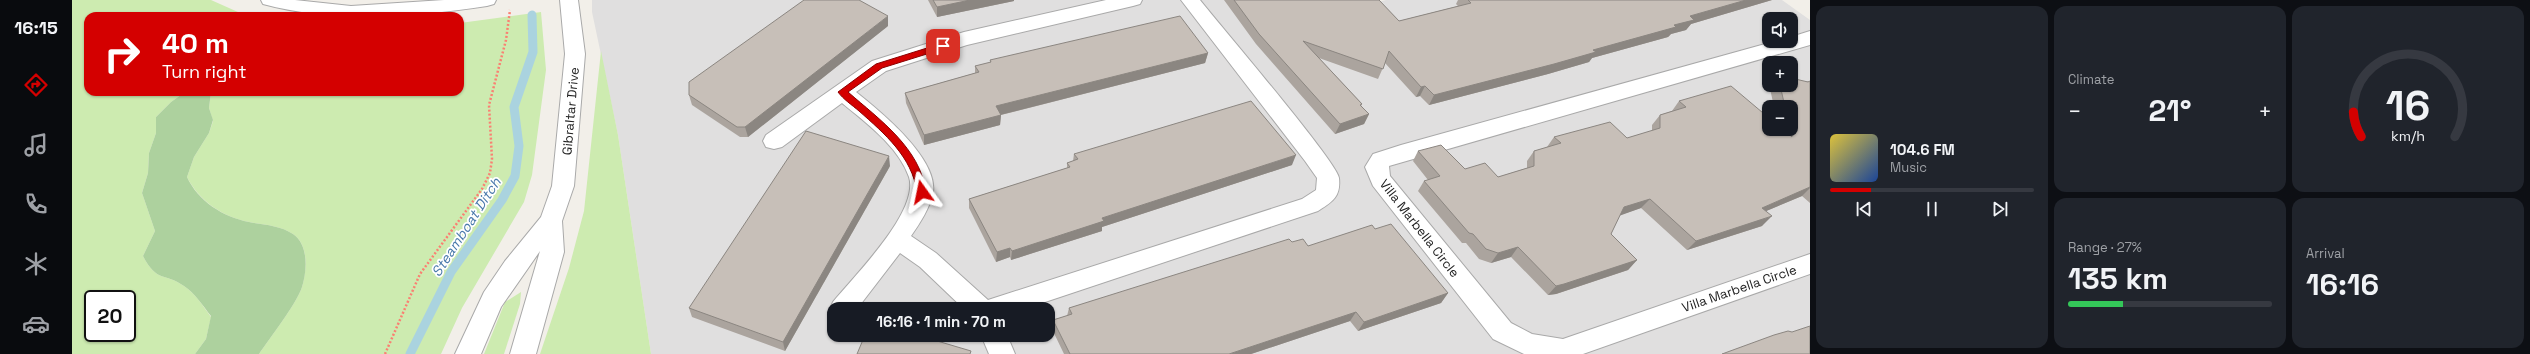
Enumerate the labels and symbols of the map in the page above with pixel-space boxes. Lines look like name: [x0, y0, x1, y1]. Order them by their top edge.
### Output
pin: [926, 29, 960, 63]
street label: Gibraltar Drive: [558, 66, 583, 156]
position arrow: [901, 171, 943, 213]
water label: Steamboat Ditch: [427, 174, 505, 280]
street label: Villa Marbella Circle: [1376, 176, 1463, 281]
street label: Villa Marbella Circle: [1680, 261, 1799, 316]
speed limit sign: 20: [84, 290, 136, 342]

